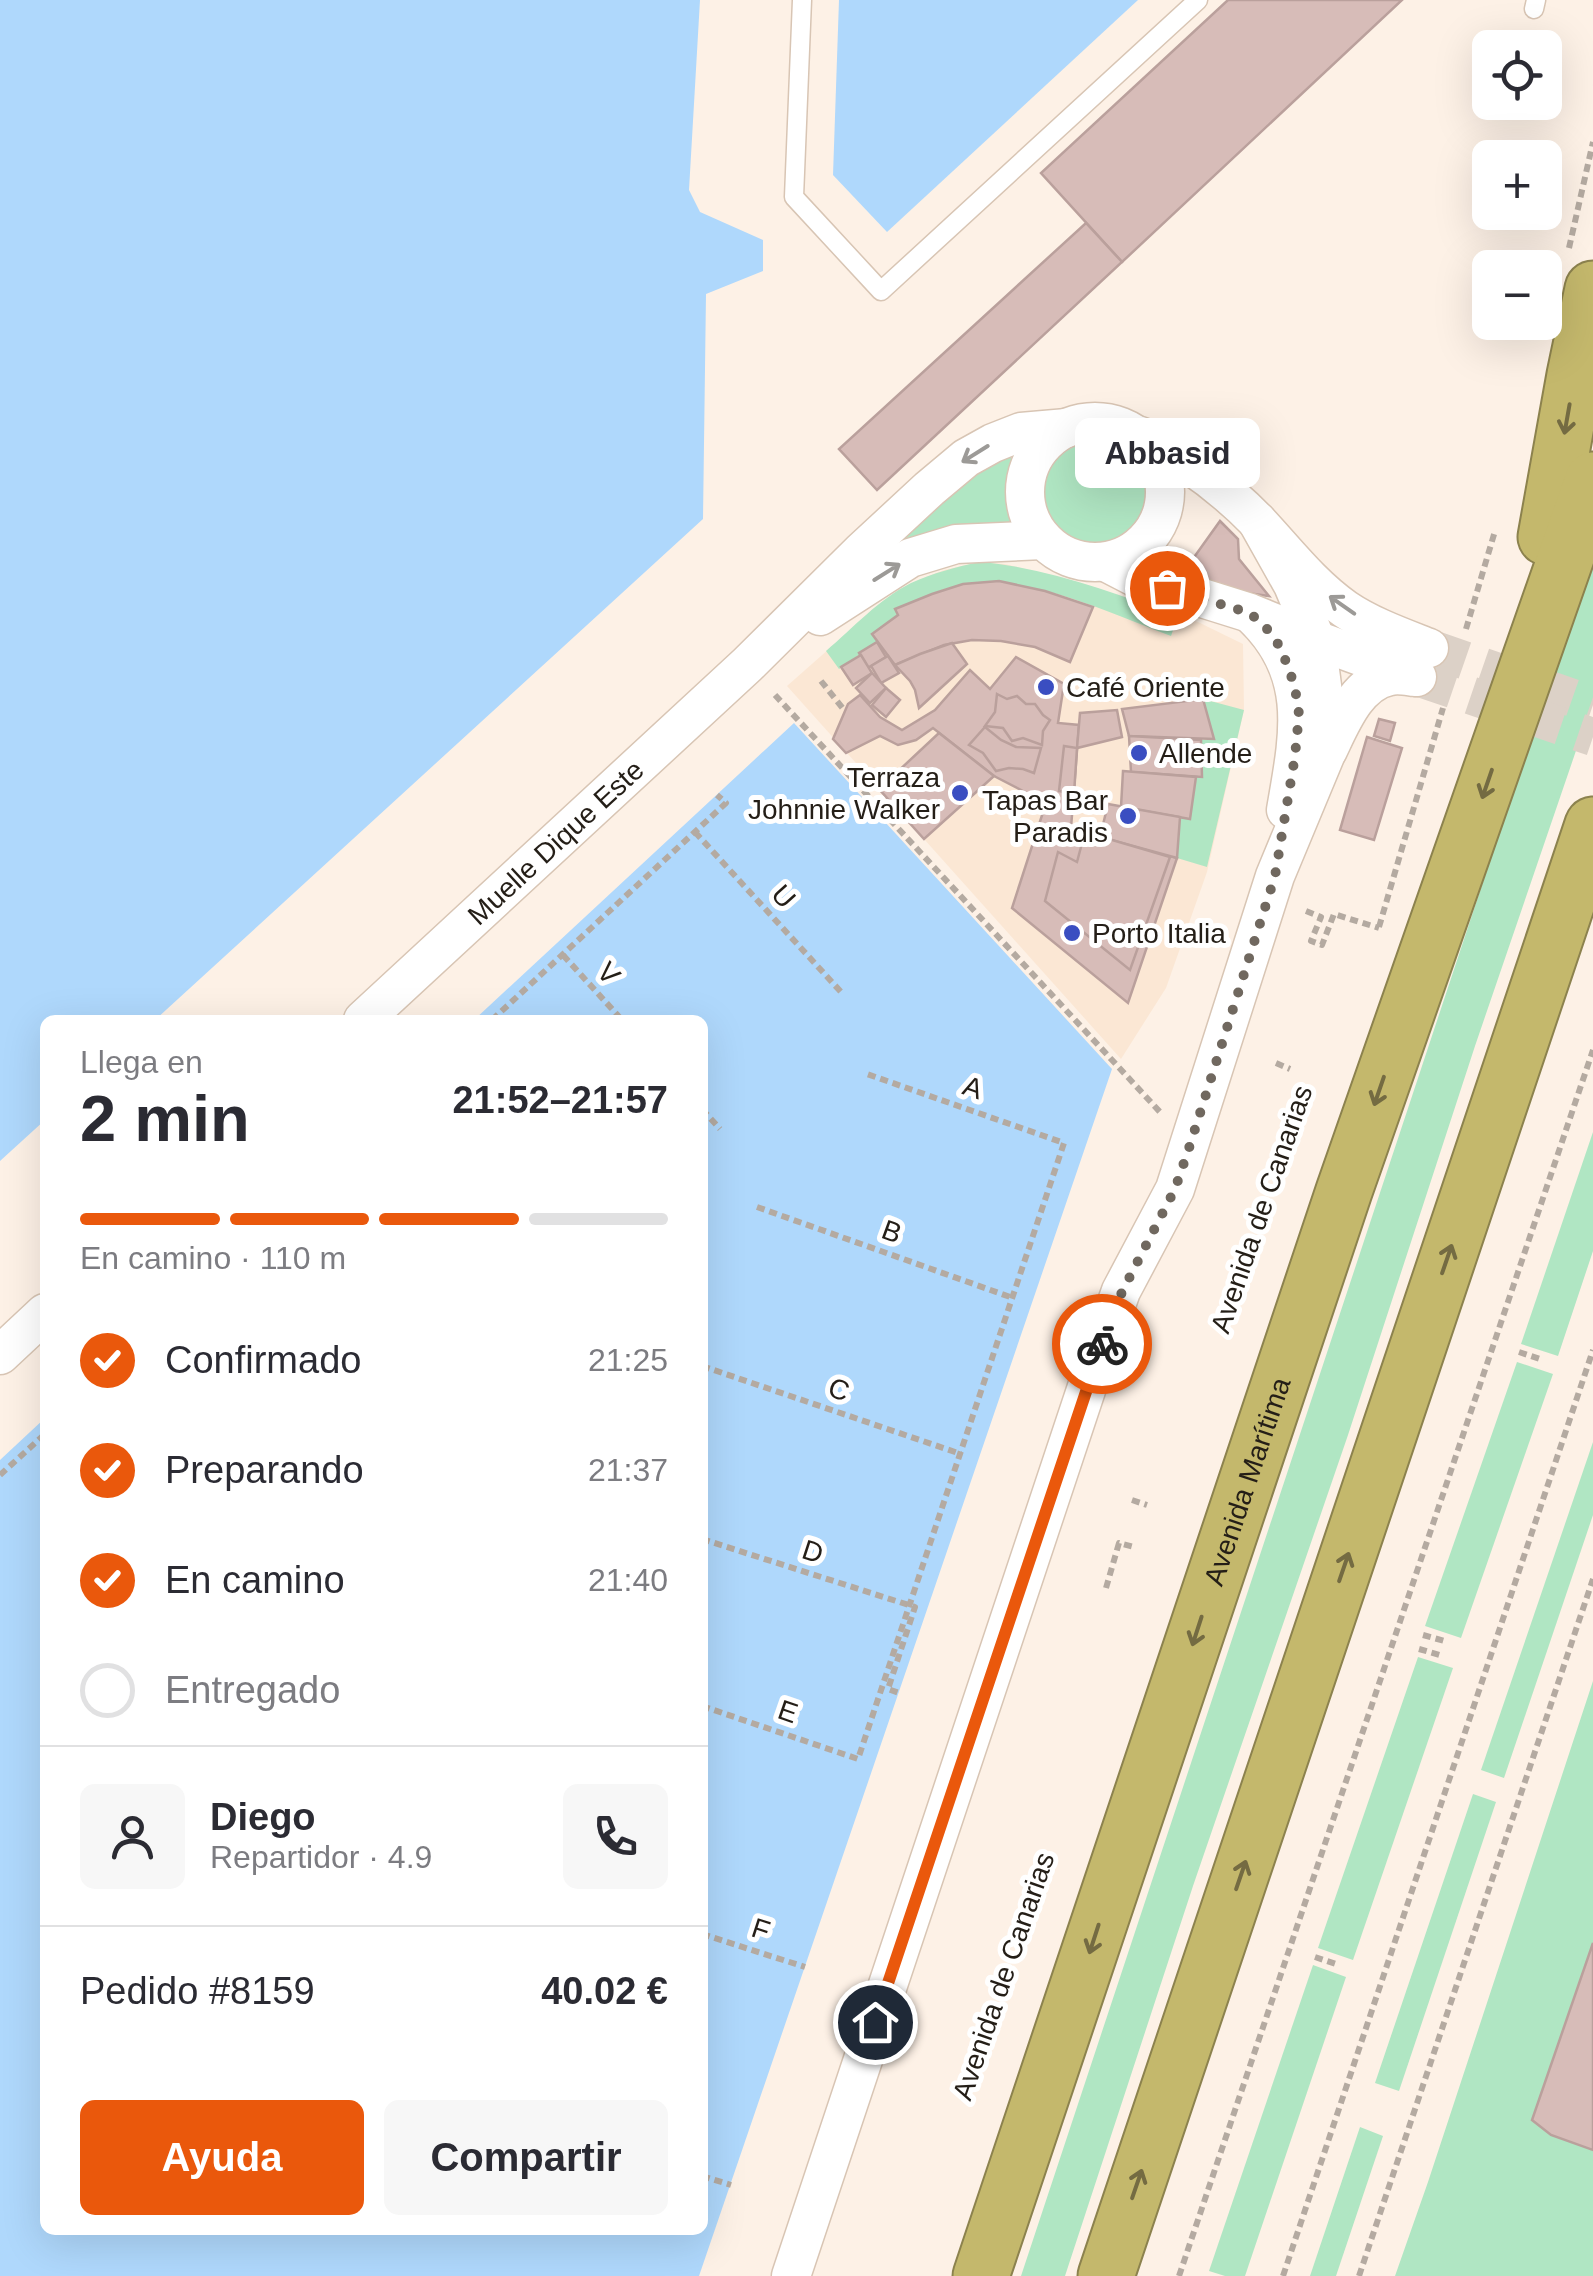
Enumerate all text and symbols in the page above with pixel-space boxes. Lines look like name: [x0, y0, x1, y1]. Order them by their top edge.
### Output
map controls: [1472, 30, 1562, 340]
button: locate: [1472, 30, 1562, 120]
button: +: [1472, 140, 1562, 230]
button: −: [1472, 250, 1562, 340]
one-way arrow: [1557, 402, 1576, 434]
callout: Abbasid: [1074, 418, 1260, 488]
text: Abbasid: [1104, 435, 1231, 471]
one-way arrow: [961, 444, 990, 464]
pin: [1125, 546, 1210, 631]
icon: bag: [1140, 561, 1195, 616]
one-way arrow: [872, 562, 901, 582]
one-way arrow: [1328, 595, 1356, 616]
place label: Café Oriente: [1066, 672, 1225, 703]
marker: Café Oriente: [1035, 676, 1057, 698]
place label: Allende: [1159, 738, 1252, 769]
marker: Allende: [1128, 742, 1150, 764]
street label: Muelle Dique Este: [462, 754, 650, 931]
place label: Terraza Johnnie Walker: [748, 762, 940, 825]
one-way arrow: [1476, 768, 1494, 800]
marker: Terraza Johnnie Walker: [949, 782, 971, 804]
place label: Tapas Bar Paradis: [982, 785, 1108, 848]
marker: Tapas Bar Paradis: [1117, 805, 1139, 827]
street label: U: [765, 878, 802, 914]
place label: Porto Italia: [1092, 918, 1226, 949]
marker: Porto Italia: [1061, 922, 1083, 944]
street label: V: [591, 956, 627, 991]
text: Llega en: [80, 1044, 203, 1080]
street label: A: [959, 1070, 987, 1105]
one-way arrow: [1369, 1074, 1387, 1105]
text: 21:52–21:57: [452, 1079, 668, 1121]
street label: Avenida de Canarias: [1205, 1081, 1318, 1337]
text: 2 min: [80, 1082, 250, 1155]
street label: B: [878, 1214, 906, 1249]
text: En camino · 110 m: [80, 1240, 346, 1276]
one-way arrow: [1440, 1244, 1458, 1276]
courier: [1052, 1294, 1152, 1394]
icon: bike: [1075, 1317, 1130, 1372]
icon: check: [80, 1333, 135, 1388]
text: Confirmado: [165, 1339, 361, 1381]
text: 21:25: [588, 1342, 668, 1378]
street label: C: [824, 1372, 853, 1407]
street label: Avenida Marítima: [1198, 1373, 1297, 1589]
icon: check: [80, 1443, 135, 1498]
text: Preparando: [165, 1449, 364, 1491]
text: 21:37: [588, 1452, 668, 1488]
street label: D: [798, 1534, 827, 1569]
icon: check: [80, 1553, 135, 1608]
one-way arrow: [1336, 1553, 1354, 1584]
text: En camino: [165, 1559, 345, 1601]
text: 21:40: [588, 1562, 668, 1598]
one-way arrow: [1186, 1615, 1204, 1646]
text: Entregado: [165, 1669, 340, 1711]
street label: E: [774, 1694, 802, 1729]
button: person: [80, 1784, 185, 1889]
button: phone: [563, 1784, 668, 1889]
text: Diego: [210, 1796, 316, 1838]
text: Repartidor · 4.9: [210, 1839, 432, 1875]
street label: Avenida de Canarias: [947, 1848, 1060, 2104]
one-way arrow: [1233, 1860, 1251, 1892]
street label: F: [748, 1912, 774, 1947]
one-way arrow: [1083, 1923, 1101, 1955]
text: Pedido #8159: [80, 1970, 315, 2012]
text: 40.02 €: [541, 1970, 668, 2012]
pin: [833, 1980, 918, 2065]
icon: home: [848, 1995, 903, 2050]
button: Ayuda: [80, 2100, 364, 2215]
button: Compartir: [384, 2100, 668, 2215]
one-way arrow: [1130, 2168, 1148, 2200]

